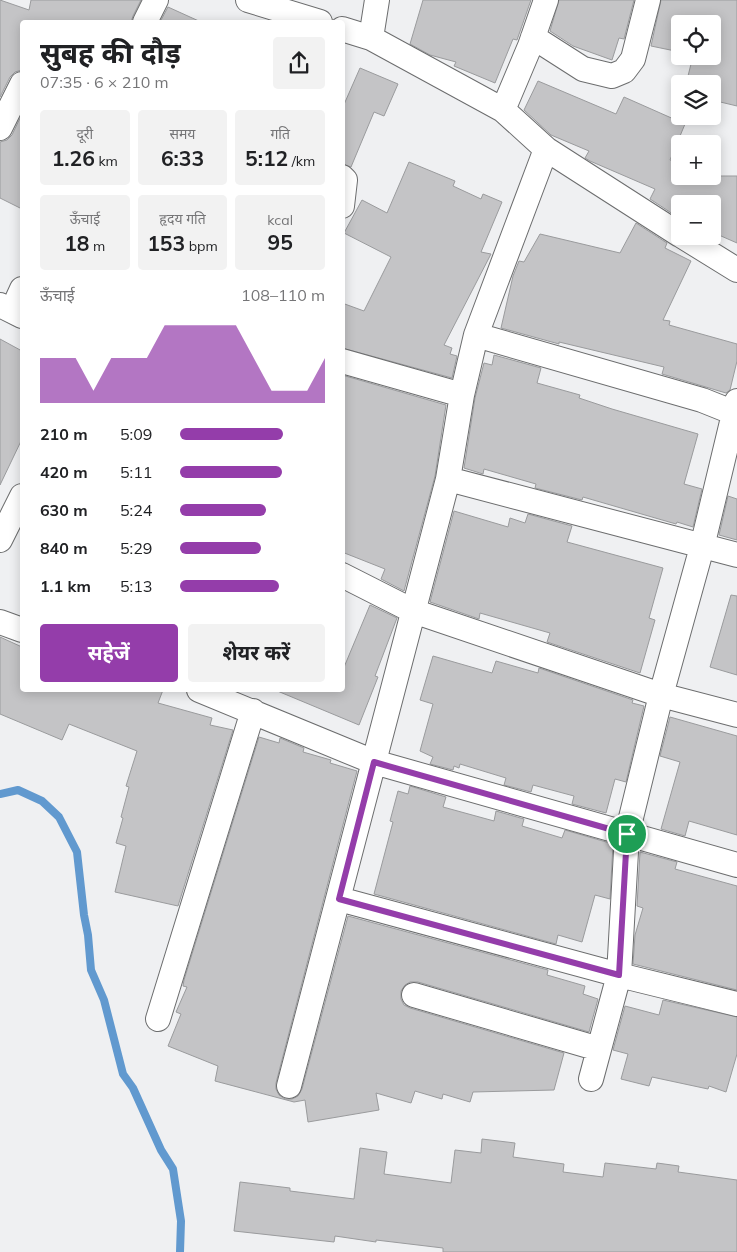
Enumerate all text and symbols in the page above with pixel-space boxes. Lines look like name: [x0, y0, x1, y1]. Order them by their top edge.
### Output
map controls: [671, 15, 721, 245]
button: locate: [671, 15, 721, 65]
text: सुबह की दौड़: [40, 35, 181, 70]
button: share: [273, 37, 325, 89]
text: 07:35 · 6 × 210 m: [40, 72, 169, 92]
button: layers: [671, 75, 721, 125]
text: दूरी: [76, 125, 93, 143]
text: समय: [170, 125, 195, 143]
text: गति: [270, 125, 290, 143]
button: +: [671, 135, 721, 185]
text: 1.26: [52, 145, 95, 171]
text: 6:33: [161, 145, 204, 171]
text: 5:12: [245, 145, 288, 171]
text: km: [95, 152, 118, 170]
text: /km: [288, 152, 315, 170]
button: −: [671, 195, 721, 245]
text: ऊँचाई: [70, 210, 100, 228]
text: हृदय गति: [159, 210, 206, 228]
text: kcal: [267, 211, 293, 229]
text: 95: [268, 229, 293, 255]
text: 18: [64, 230, 89, 256]
text: 153: [147, 230, 185, 256]
text: m: [89, 237, 105, 255]
text: bpm: [185, 237, 218, 255]
text: ऊँचाई: [40, 285, 75, 305]
text: 108–110 m: [241, 285, 325, 305]
text: 210 m: [40, 424, 88, 444]
text: 5:09: [120, 424, 152, 444]
text: 420 m: [40, 462, 88, 482]
text: 5:11: [120, 462, 152, 482]
text: 630 m: [40, 500, 88, 520]
text: 5:24: [120, 500, 152, 520]
text: 840 m: [40, 538, 88, 558]
text: 5:29: [120, 538, 152, 558]
text: 1.1 km: [40, 576, 91, 596]
text: 5:13: [120, 576, 152, 596]
button: सहेजें: [40, 624, 178, 682]
button: शेयर करें: [188, 624, 325, 682]
pin: [606, 813, 648, 855]
icon: arrive: [613, 820, 641, 848]

